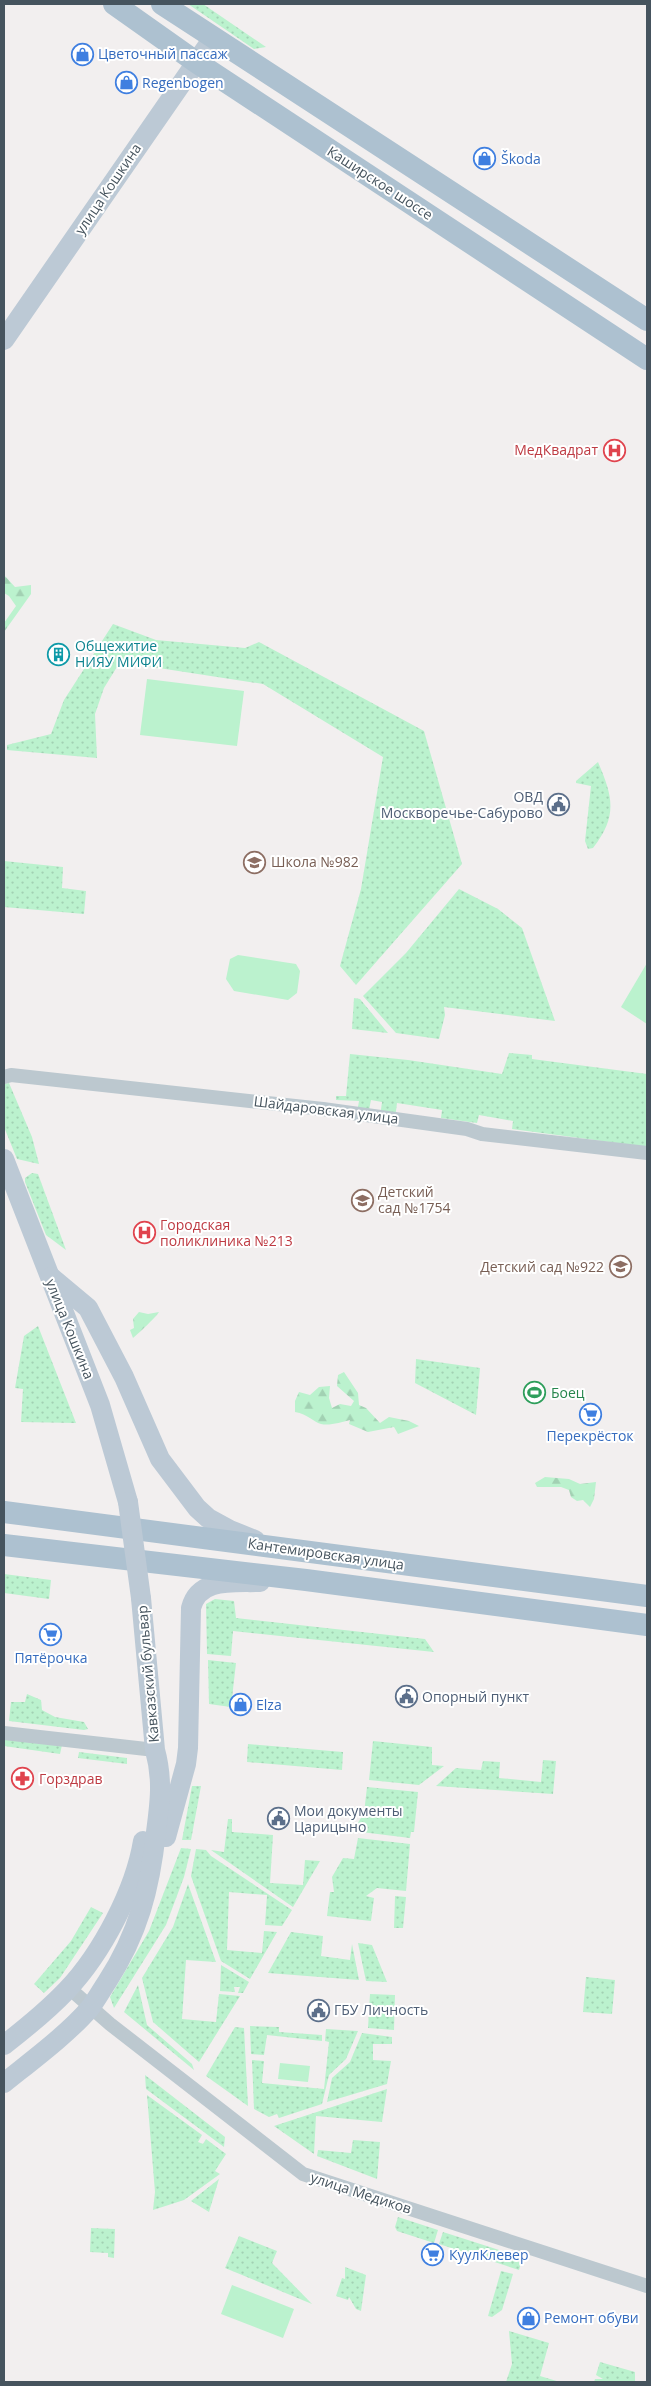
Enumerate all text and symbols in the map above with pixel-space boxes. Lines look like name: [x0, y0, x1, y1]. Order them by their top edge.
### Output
shop icon: Цветочный пассаж: [70, 42, 94, 66]
place label: Цветочный пассаж: [98, 44, 229, 63]
shop icon: Regenbogen: [114, 71, 138, 95]
place label: Regenbogen: [142, 73, 224, 92]
street label: улица Кошкина: [70, 139, 145, 238]
street label: Каширское шоссе: [324, 141, 437, 224]
shop icon: Škoda: [473, 147, 497, 171]
place label: Škoda: [501, 149, 541, 168]
hospital icon: МедКвадрат: [602, 438, 626, 462]
place label: МедКвадрат: [514, 440, 598, 459]
place label: Общежитие НИЯУ МИФИ: [75, 636, 162, 671]
building icon: Общежитие НИЯУ МИФИ: [47, 642, 71, 666]
place label: ОВД Москворечье-Сабурово: [381, 787, 543, 822]
public building icon: ОВД Москворечье-Сабурово: [547, 793, 571, 817]
school or university icon: Школа №982: [243, 850, 267, 874]
place label: Школа №982: [271, 852, 359, 871]
street label: Шайдаровская улица: [253, 1091, 399, 1128]
place label: Детский сад №1754: [378, 1182, 450, 1217]
school or university icon: Детский сад №1754: [350, 1188, 374, 1212]
place label: Городская поликлиника №213: [160, 1215, 293, 1250]
hospital icon: Городская поликлиника №213: [132, 1221, 156, 1245]
school or university icon: Детский сад №922: [608, 1255, 632, 1279]
place label: Детский сад №922: [480, 1257, 604, 1276]
street label: улица Кошкина: [42, 1276, 99, 1382]
sports icon: Боец: [523, 1381, 547, 1405]
place label: Боец: [551, 1383, 585, 1402]
supermarket icon: Перекрёсток: [578, 1402, 602, 1426]
place label: Перекрёсток: [546, 1426, 634, 1445]
street label: Кантемировская улица: [247, 1533, 405, 1574]
street label: Кавказский бульвар: [132, 1605, 163, 1743]
supermarket icon: Пятёрочка: [39, 1623, 63, 1647]
place label: Пятёрочка: [15, 1648, 87, 1667]
public building icon: Опорный пункт: [394, 1685, 418, 1709]
place label: Опорный пункт: [422, 1687, 529, 1706]
shop icon: Elza: [228, 1693, 252, 1717]
place label: Elza: [256, 1695, 282, 1714]
pharmacy icon: Горздрав: [11, 1767, 35, 1791]
place label: Горздрав: [39, 1769, 102, 1788]
place label: Мои документы Царицыно: [294, 1801, 403, 1836]
public building icon: Мои документы Царицыно: [266, 1807, 290, 1831]
public building icon: ГБУ Личность: [306, 1998, 330, 2022]
place label: ГБУ Личность: [334, 2000, 428, 2019]
street label: улица Медиков: [308, 2167, 414, 2218]
supermarket icon: КуулКлевер: [421, 2243, 445, 2267]
place label: КуулКлевер: [449, 2245, 528, 2264]
shop icon: Ремонт обуви: [516, 2306, 540, 2330]
place label: Ремонт обуви: [544, 2308, 639, 2327]

